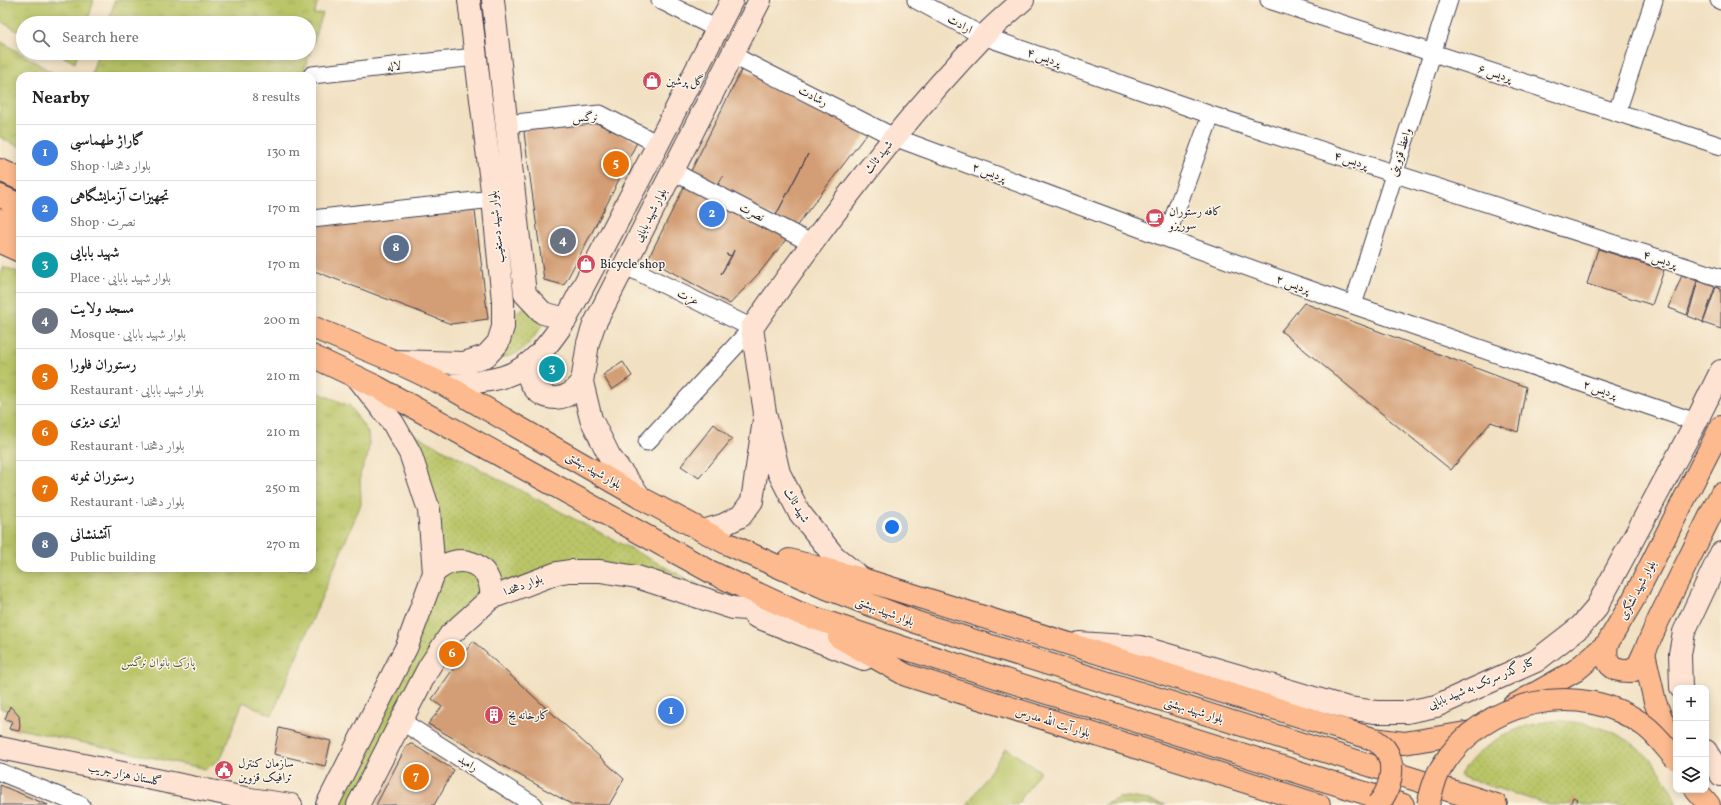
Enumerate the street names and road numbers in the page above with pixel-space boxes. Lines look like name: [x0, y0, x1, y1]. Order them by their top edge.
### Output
street label: ارادت: [944, 12, 975, 38]
street label: پردیس ۴: [1025, 45, 1064, 72]
street label: لاله: [386, 58, 402, 76]
street label: پردیس ۶: [1476, 61, 1515, 88]
street label: رشادت: [795, 83, 830, 111]
street label: نرگس: [572, 110, 598, 126]
street label: واعظ قزوینی: [1386, 126, 1416, 179]
street label: شهید ثالث: [861, 138, 897, 178]
street label: پردیس ۴: [1332, 148, 1371, 175]
street label: پردیس ۲: [970, 159, 1009, 187]
street label: بلوار شهید بابایی: [630, 186, 671, 245]
street label: بلوار شهید دستغیب: [485, 190, 509, 264]
street label: نصرت: [736, 200, 767, 226]
street label: پردیس ۴: [1641, 247, 1680, 274]
street label: پردیس ۲: [1274, 271, 1313, 299]
street label: عزت: [674, 286, 701, 310]
street label: پردیس ۲: [1581, 377, 1620, 404]
street label: بلوار شهید بهشتی: [563, 449, 624, 493]
street label: شهید ثالث: [779, 485, 813, 526]
street label: بلوار شهید لشگری: [1615, 558, 1660, 623]
street label: بلوار دهخدا: [502, 571, 545, 601]
street label: بلوار شهید بهشتی: [853, 593, 916, 630]
street label: کنار گذر سرتک به شهید بابایی: [1425, 652, 1537, 714]
street label: بلوار شهید بهشتی: [1162, 694, 1225, 728]
street label: بلوار آیت الله مدرس: [1013, 701, 1093, 742]
street label: رامبد: [454, 752, 481, 776]
street label: گلستان هزار جریب: [87, 758, 163, 791]

